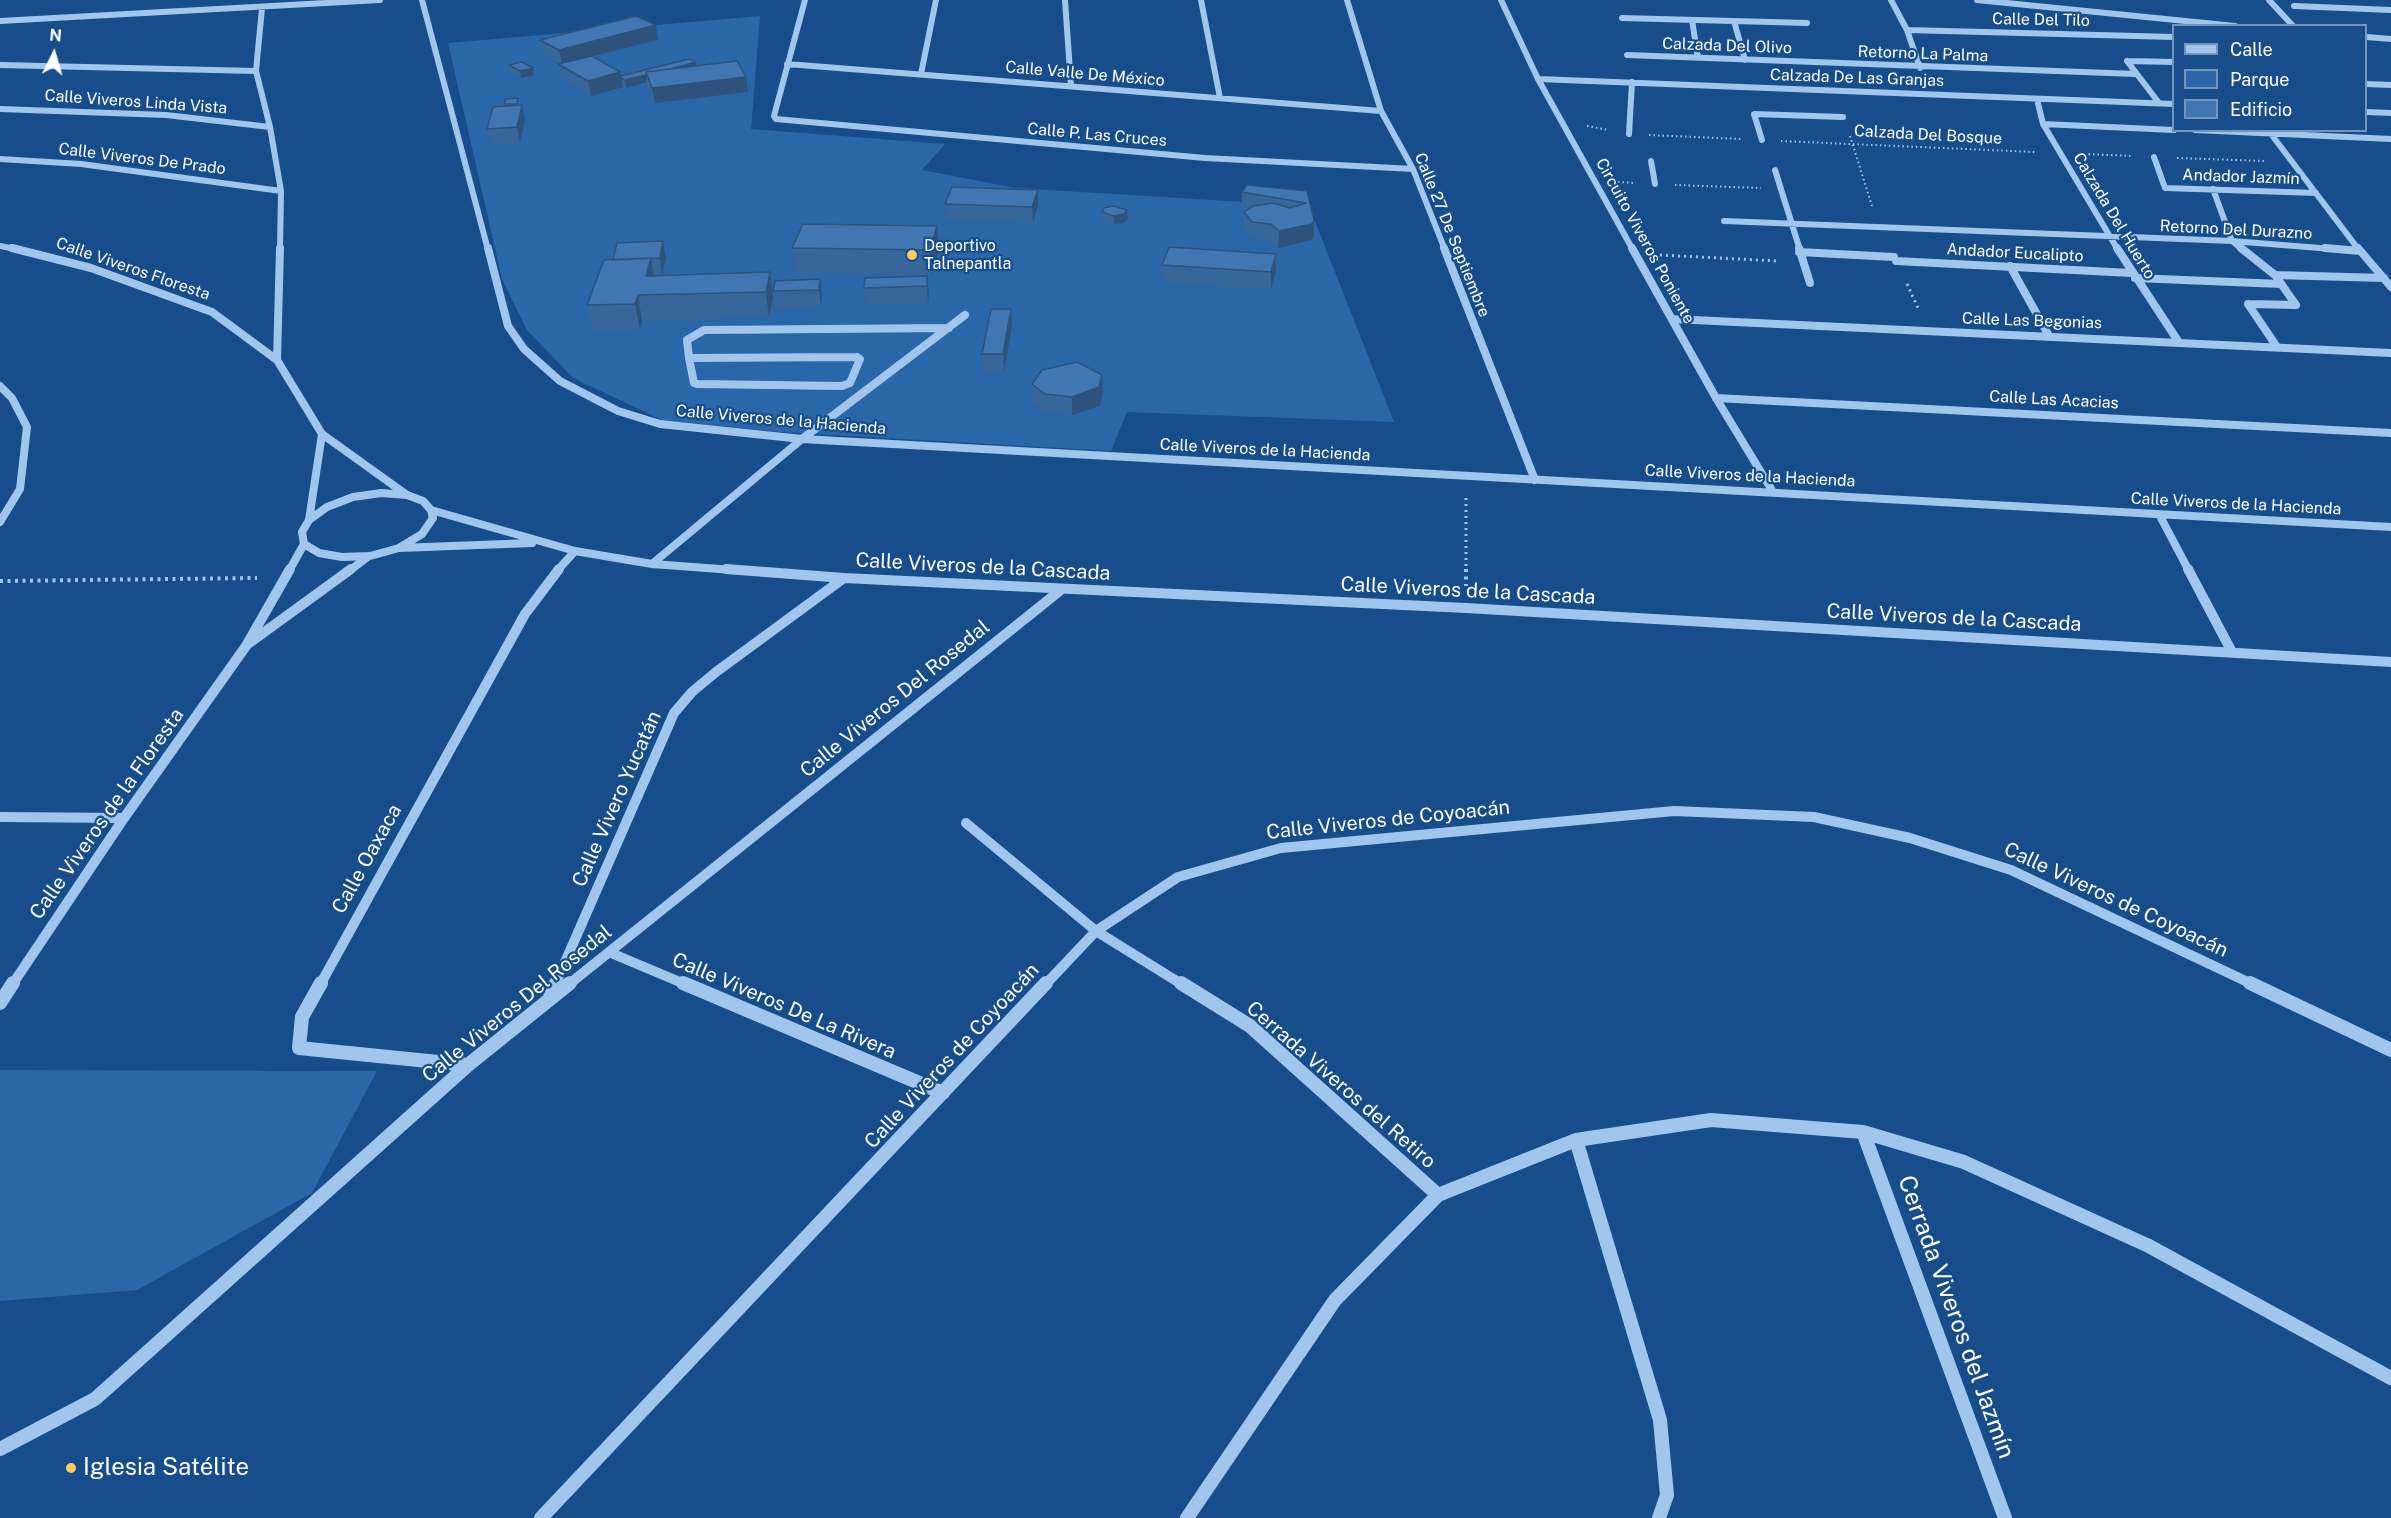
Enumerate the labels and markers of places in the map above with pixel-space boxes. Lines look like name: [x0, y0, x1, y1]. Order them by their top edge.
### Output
place label: Deportivo Talnepantla: [924, 236, 1011, 274]
marker: Deportivo Talnepantla: [905, 248, 919, 262]
place label: Iglesia Satélite: [83, 1454, 249, 1482]
marker: Iglesia Satélite: [64, 1461, 78, 1475]

